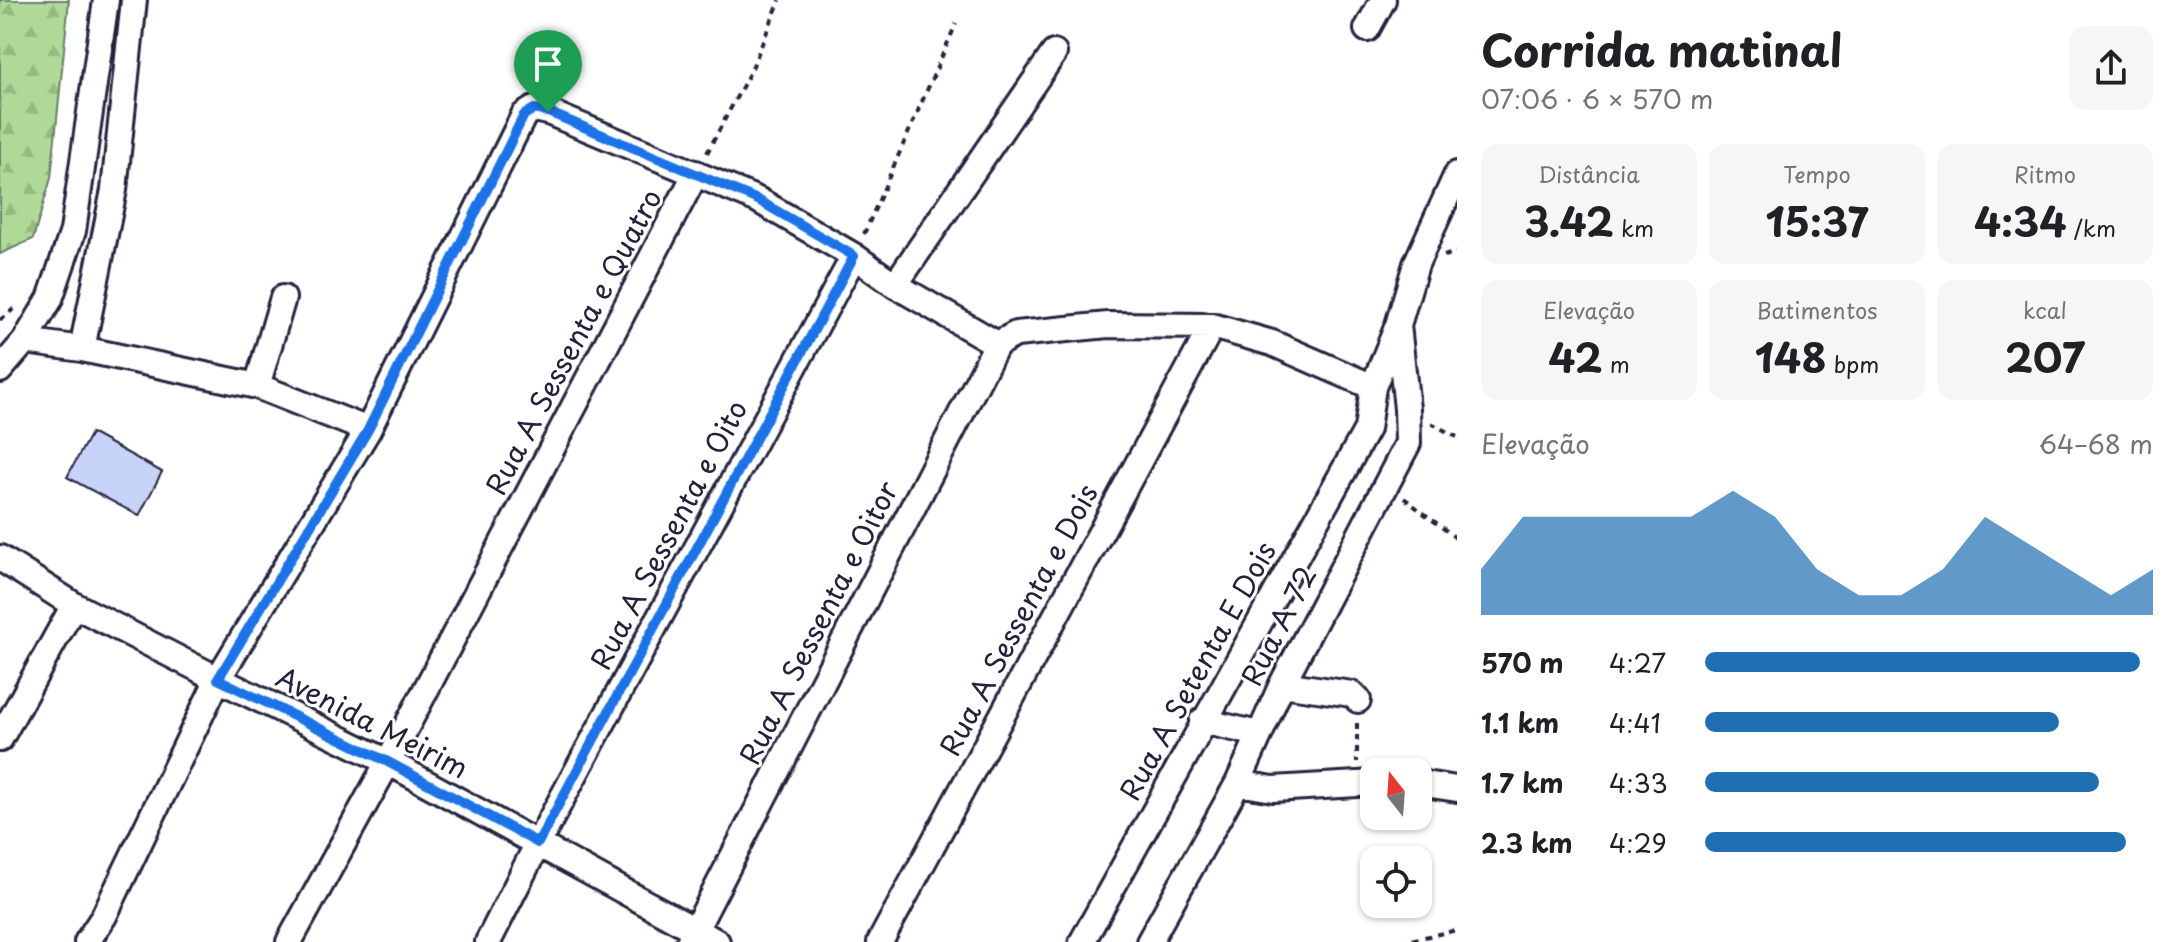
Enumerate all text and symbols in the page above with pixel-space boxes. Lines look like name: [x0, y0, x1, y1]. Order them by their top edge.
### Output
text: Corrida matinal: [1481, 16, 1842, 82]
button: share: [2069, 26, 2153, 110]
pin: [514, 30, 582, 112]
icon: arrive: [526, 42, 570, 86]
text: 07:06 · 6 × 570 m: [1481, 79, 1713, 118]
text: Distância: [1538, 157, 1640, 190]
text: Tempo: [1783, 157, 1851, 190]
text: Ritmo: [2014, 157, 2076, 190]
street label: Rua A Sessenta e Quatro: [474, 181, 672, 502]
text: 3.42: [1524, 190, 1614, 251]
text: 15:37: [1765, 190, 1869, 251]
text: 4:34: [1974, 190, 2067, 251]
text: km: [1614, 211, 1654, 244]
text: /km: [2067, 211, 2116, 244]
text: Elevação: [1543, 293, 1635, 326]
text: Batimentos: [1757, 293, 1877, 326]
text: kcal: [2023, 293, 2067, 326]
text: 42: [1548, 326, 1603, 387]
text: 148: [1755, 326, 1827, 387]
text: 207: [2005, 326, 2085, 387]
text: m: [1603, 347, 1630, 380]
text: bpm: [1827, 347, 1879, 380]
street label: Rua A Sessenta e Oito: [578, 392, 757, 677]
text: Elevação: [1481, 424, 1590, 463]
text: 64–68 m: [2039, 424, 2153, 463]
street label: Rua A Sessenta e Oitor: [727, 473, 908, 772]
street label: Rua A Sessenta e Dois: [928, 476, 1108, 763]
street label: Rua A Setenta E Dois: [1108, 533, 1286, 808]
street label: Rua A 72: [1229, 558, 1326, 693]
text: 570 m: [1481, 643, 1564, 682]
text: 4:27: [1609, 643, 1666, 682]
street label: Avenida Meirim: [269, 655, 476, 789]
text: 1.1 km: [1481, 703, 1559, 742]
text: 4:41: [1609, 703, 1661, 742]
north arrow: [1360, 758, 1432, 830]
map controls: [1360, 758, 1432, 918]
text: 1.7 km: [1481, 763, 1564, 802]
text: 4:33: [1609, 763, 1668, 802]
text: 2.3 km: [1481, 823, 1573, 862]
text: 4:29: [1609, 823, 1667, 862]
button: locate: [1360, 846, 1432, 918]

